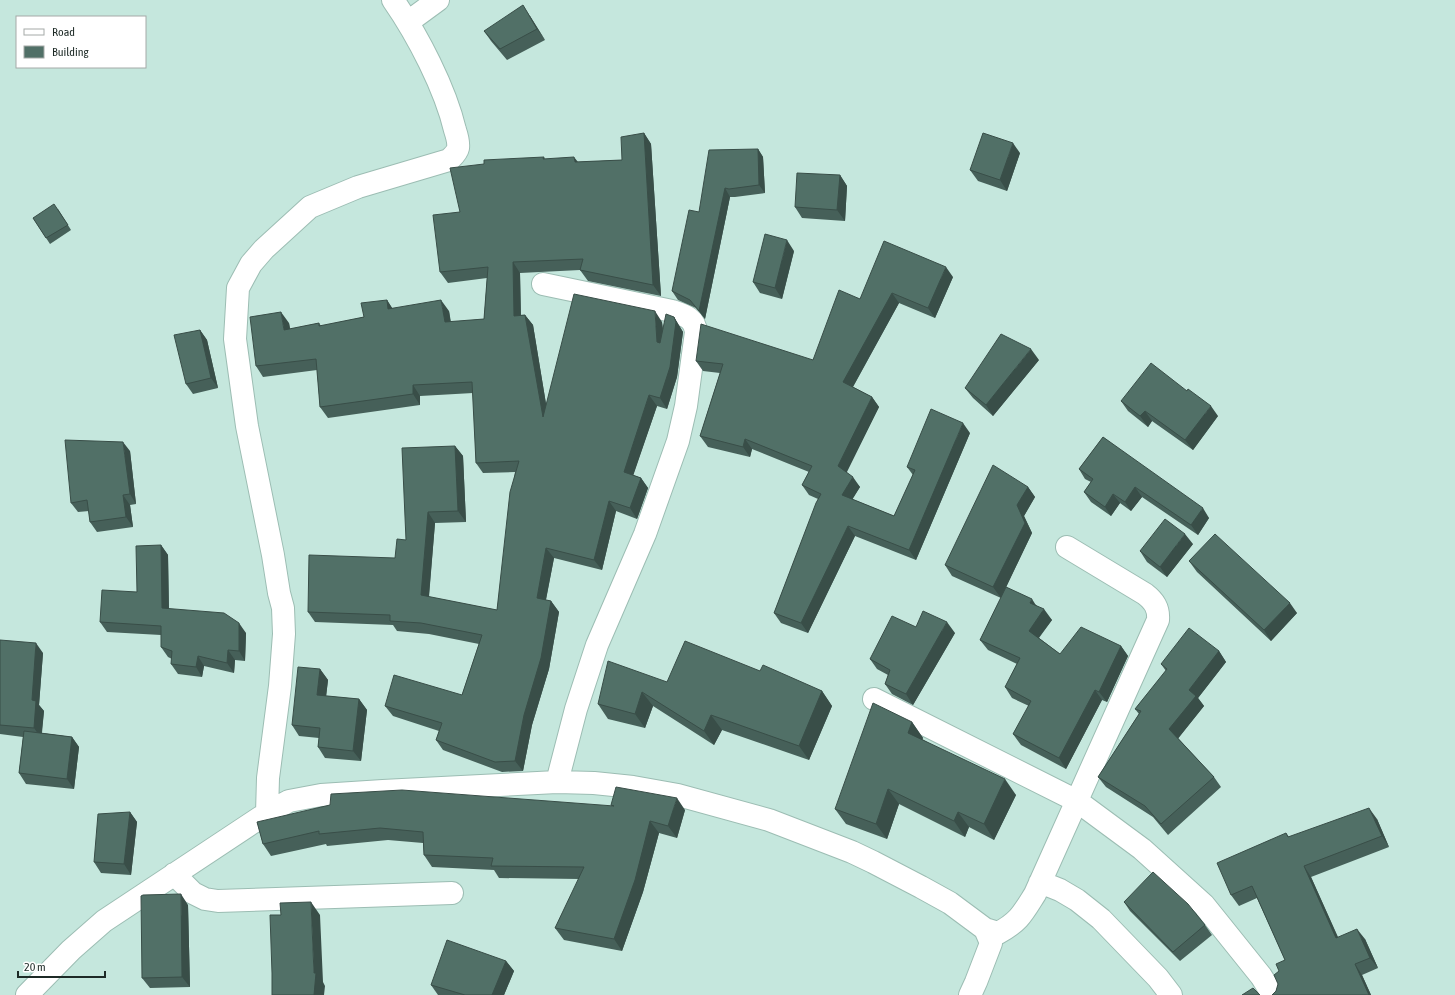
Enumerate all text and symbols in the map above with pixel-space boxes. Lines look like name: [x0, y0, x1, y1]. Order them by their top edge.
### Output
legend: [16, 16, 146, 68]
text: Road: [52, 25, 75, 39]
text: Building: [52, 45, 90, 59]
scale bar: [18, 953, 105, 979]
text: 20 m: [24, 960, 46, 974]

